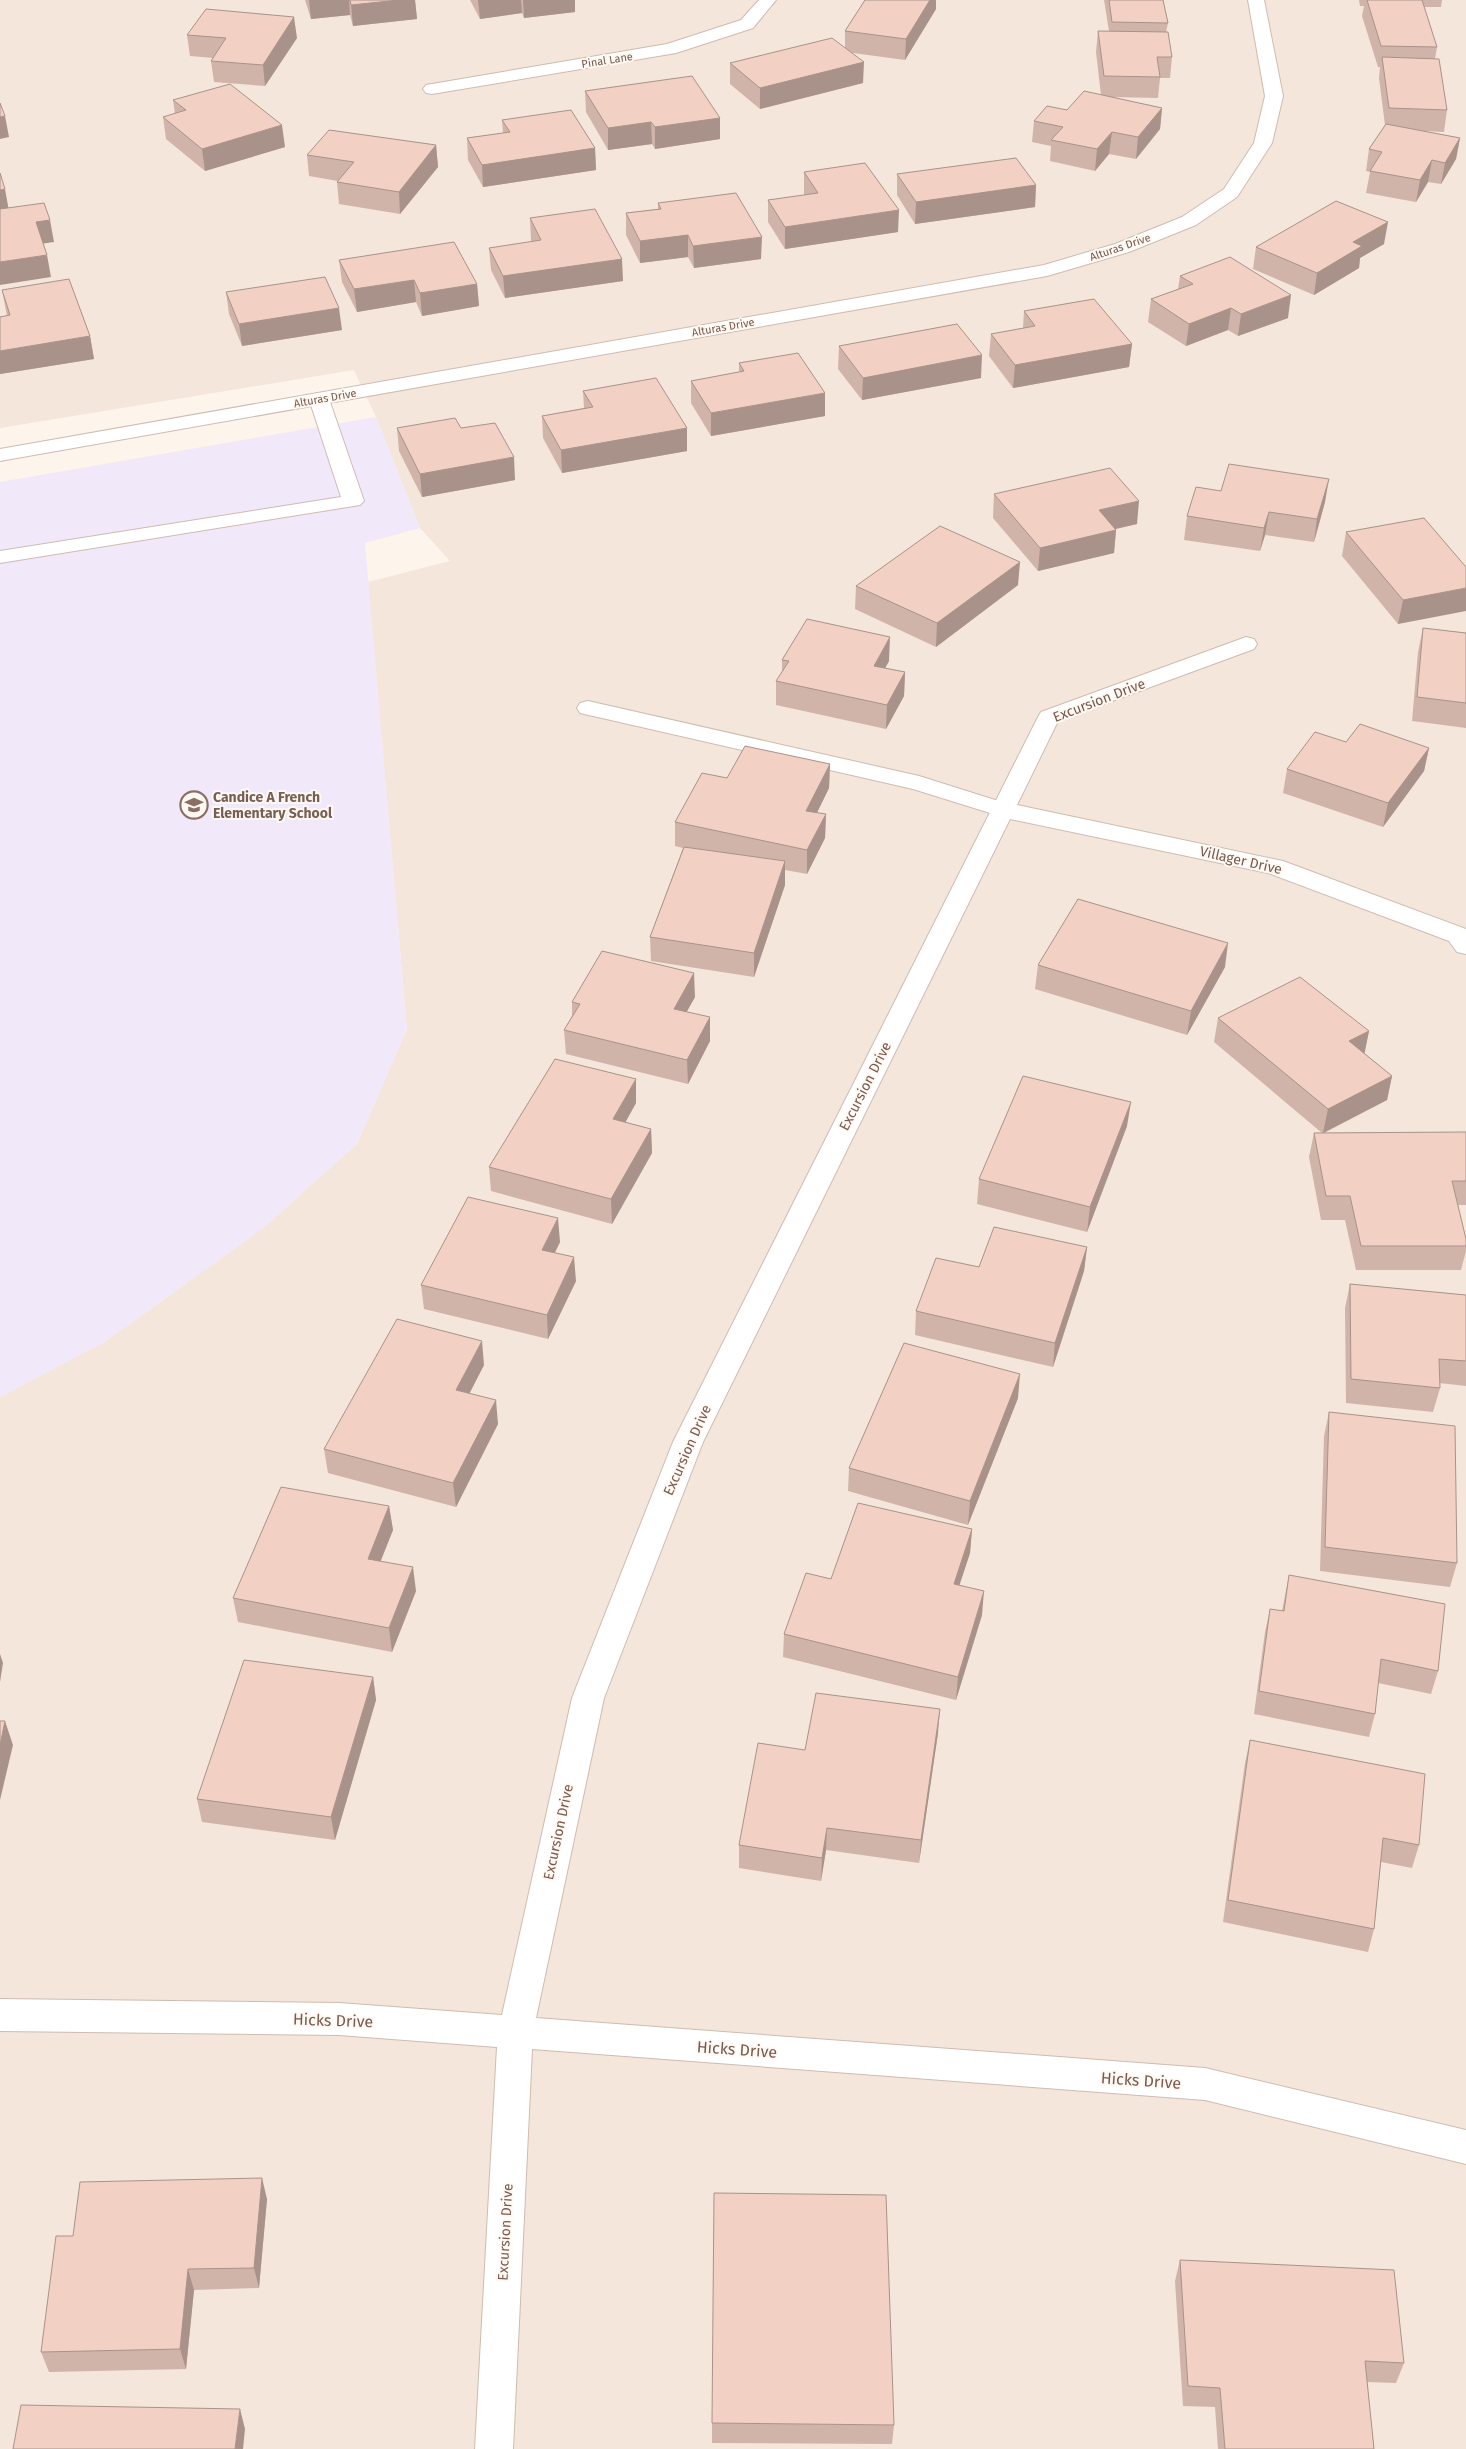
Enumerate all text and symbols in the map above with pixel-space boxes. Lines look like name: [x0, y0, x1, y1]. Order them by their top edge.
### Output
street label: Pinal Lane: [581, 50, 634, 71]
street label: Alturas Drive: [1088, 231, 1152, 264]
street label: Alturas Drive: [691, 316, 755, 339]
street label: Alturas Drive: [293, 387, 357, 410]
street label: Excursion Drive: [1051, 675, 1148, 726]
place label: Candice A French Elementary School: [213, 789, 333, 822]
school or university icon: Candice A French Elementary School: [179, 790, 209, 820]
street label: Villager Drive: [1198, 843, 1284, 878]
street label: Excursion Drive: [836, 1039, 895, 1134]
street label: Excursion Drive: [660, 1402, 715, 1498]
street label: Excursion Drive: [540, 1783, 577, 1882]
street label: Hicks Drive: [292, 2010, 373, 2031]
street label: Hicks Drive: [696, 2037, 778, 2062]
street label: Hicks Drive: [1100, 2068, 1182, 2093]
street label: Excursion Drive: [494, 2183, 517, 2281]

